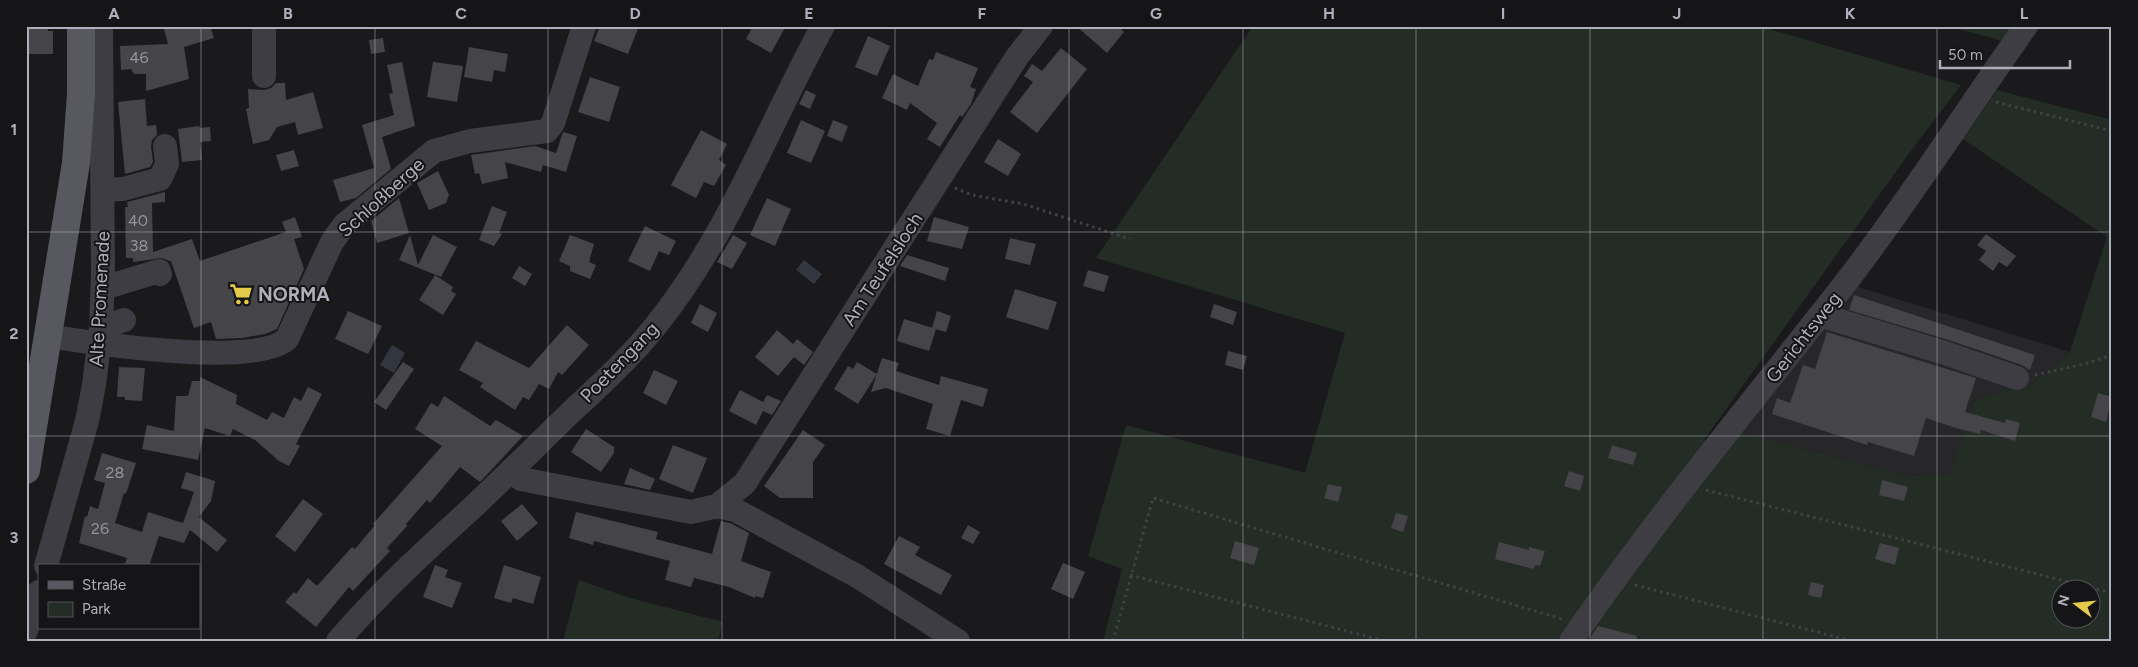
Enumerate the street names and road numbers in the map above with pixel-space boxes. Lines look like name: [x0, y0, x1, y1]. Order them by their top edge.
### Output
street label: Schloßberge: [334, 153, 429, 242]
street label: Am Teufelsloch: [837, 208, 928, 330]
street label: Alte Promenade: [84, 231, 115, 368]
street label: Gerichtsweg: [1761, 287, 1846, 387]
street label: Poetengang: [575, 317, 663, 407]

